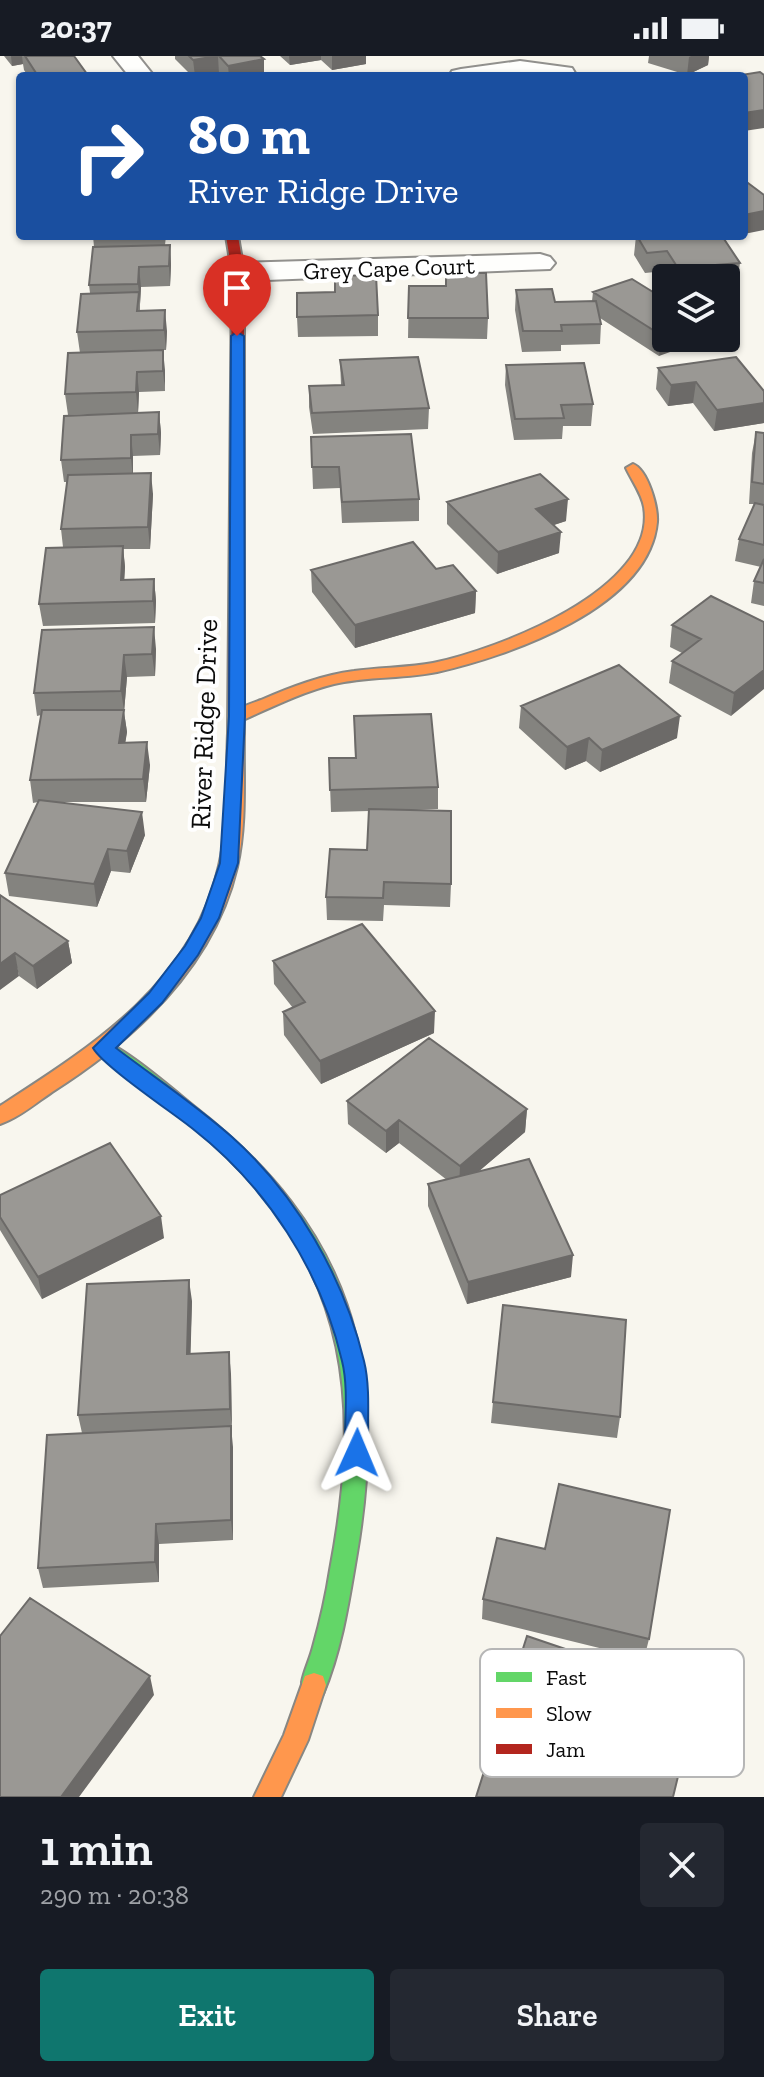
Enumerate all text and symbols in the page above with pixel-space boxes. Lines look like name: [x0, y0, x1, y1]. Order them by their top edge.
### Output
text: 20:37: [40, 10, 112, 46]
text: 80 m: [188, 101, 310, 168]
icon: right: [56, 104, 160, 208]
text: River Ridge Drive: [188, 169, 459, 212]
street label: Grey Cape Court: [303, 251, 476, 285]
pin: [203, 254, 271, 336]
map controls: [652, 264, 740, 352]
button: layers: [652, 264, 740, 352]
icon: arrive: [215, 266, 259, 310]
street label: River Ridge Drive: [184, 618, 224, 830]
position arrow: [315, 1411, 399, 1495]
legend: [480, 1649, 744, 1777]
text: Fast: [546, 1664, 587, 1691]
text: Slow: [546, 1700, 592, 1727]
text: Jam: [546, 1736, 585, 1763]
text: 1 min: [40, 1820, 153, 1877]
button: close: [640, 1823, 724, 1907]
text: 290 m · 20:38: [40, 1879, 189, 1911]
button: Exit: [40, 1969, 374, 2061]
button: Share: [390, 1969, 724, 2061]

